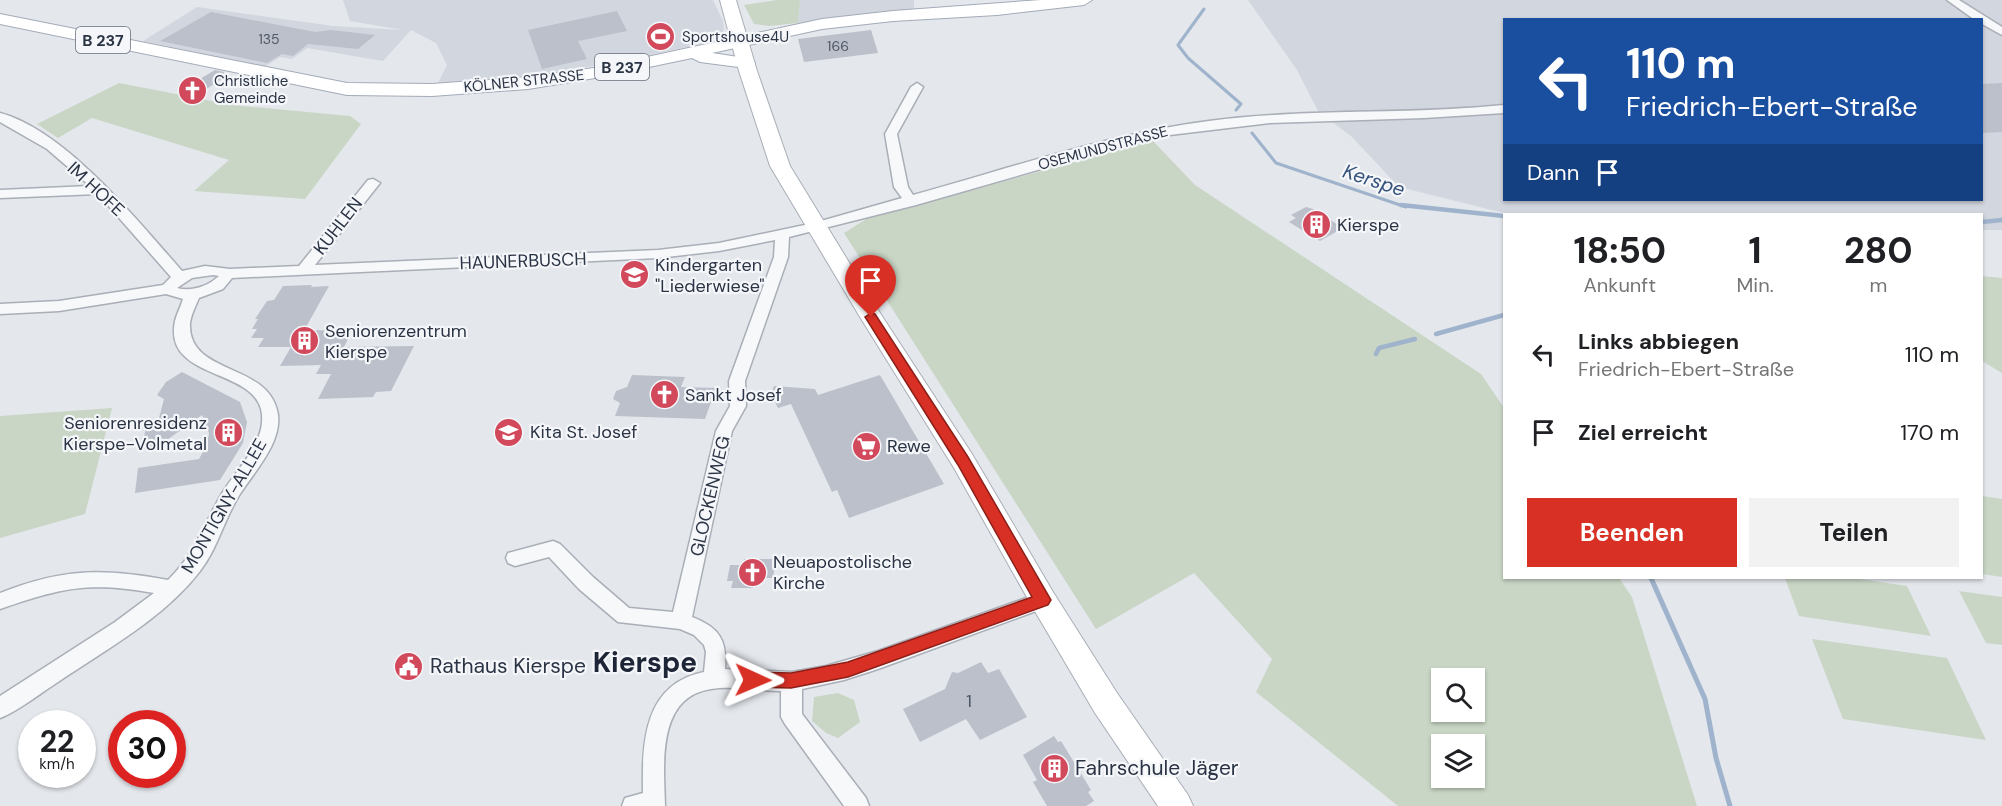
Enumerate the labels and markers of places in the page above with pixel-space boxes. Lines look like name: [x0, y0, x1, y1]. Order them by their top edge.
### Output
sports icon: Sportshouse4U: [645, 21, 677, 53]
place label: Sportshouse4U: [682, 27, 789, 47]
place label: Christliche Gemeinde: [214, 71, 288, 108]
church icon: Christliche Gemeinde: [177, 74, 209, 106]
building icon: Kierspe: [1300, 209, 1332, 241]
place label: Kierspe: [1337, 213, 1399, 237]
place label: Kindergarten "Liederwiese": [655, 253, 764, 298]
pin: [845, 255, 896, 317]
school or university icon: Kindergarten "Liederwiese": [618, 259, 650, 291]
place label: Seniorenzentrum Kierspe: [325, 319, 467, 364]
building icon: Seniorenzentrum Kierspe: [288, 325, 320, 357]
church icon: Sankt Josef: [648, 379, 680, 411]
place label: Sankt Josef: [685, 383, 782, 407]
place label: Seniorenresidenz Kierspe-Volmetal: [63, 411, 207, 456]
school or university icon: Kita St. Josef: [493, 416, 525, 448]
building icon: Seniorenresidenz Kierspe-Volmetal: [212, 417, 244, 449]
place label: Kita St. Josef: [530, 420, 637, 444]
supermarket icon: Rewe: [850, 430, 882, 462]
place label: Rewe: [887, 434, 931, 458]
place label: Neuapostolische Kirche: [773, 550, 912, 595]
church icon: Neuapostolische Kirche: [736, 556, 768, 588]
public building icon: Rathaus Kierspe: [393, 650, 425, 682]
place label: Rathaus Kierspe: [430, 652, 586, 680]
building icon: Fahrschule Jäger: [1038, 752, 1070, 784]
place label: Fahrschule Jäger: [1075, 754, 1239, 782]

